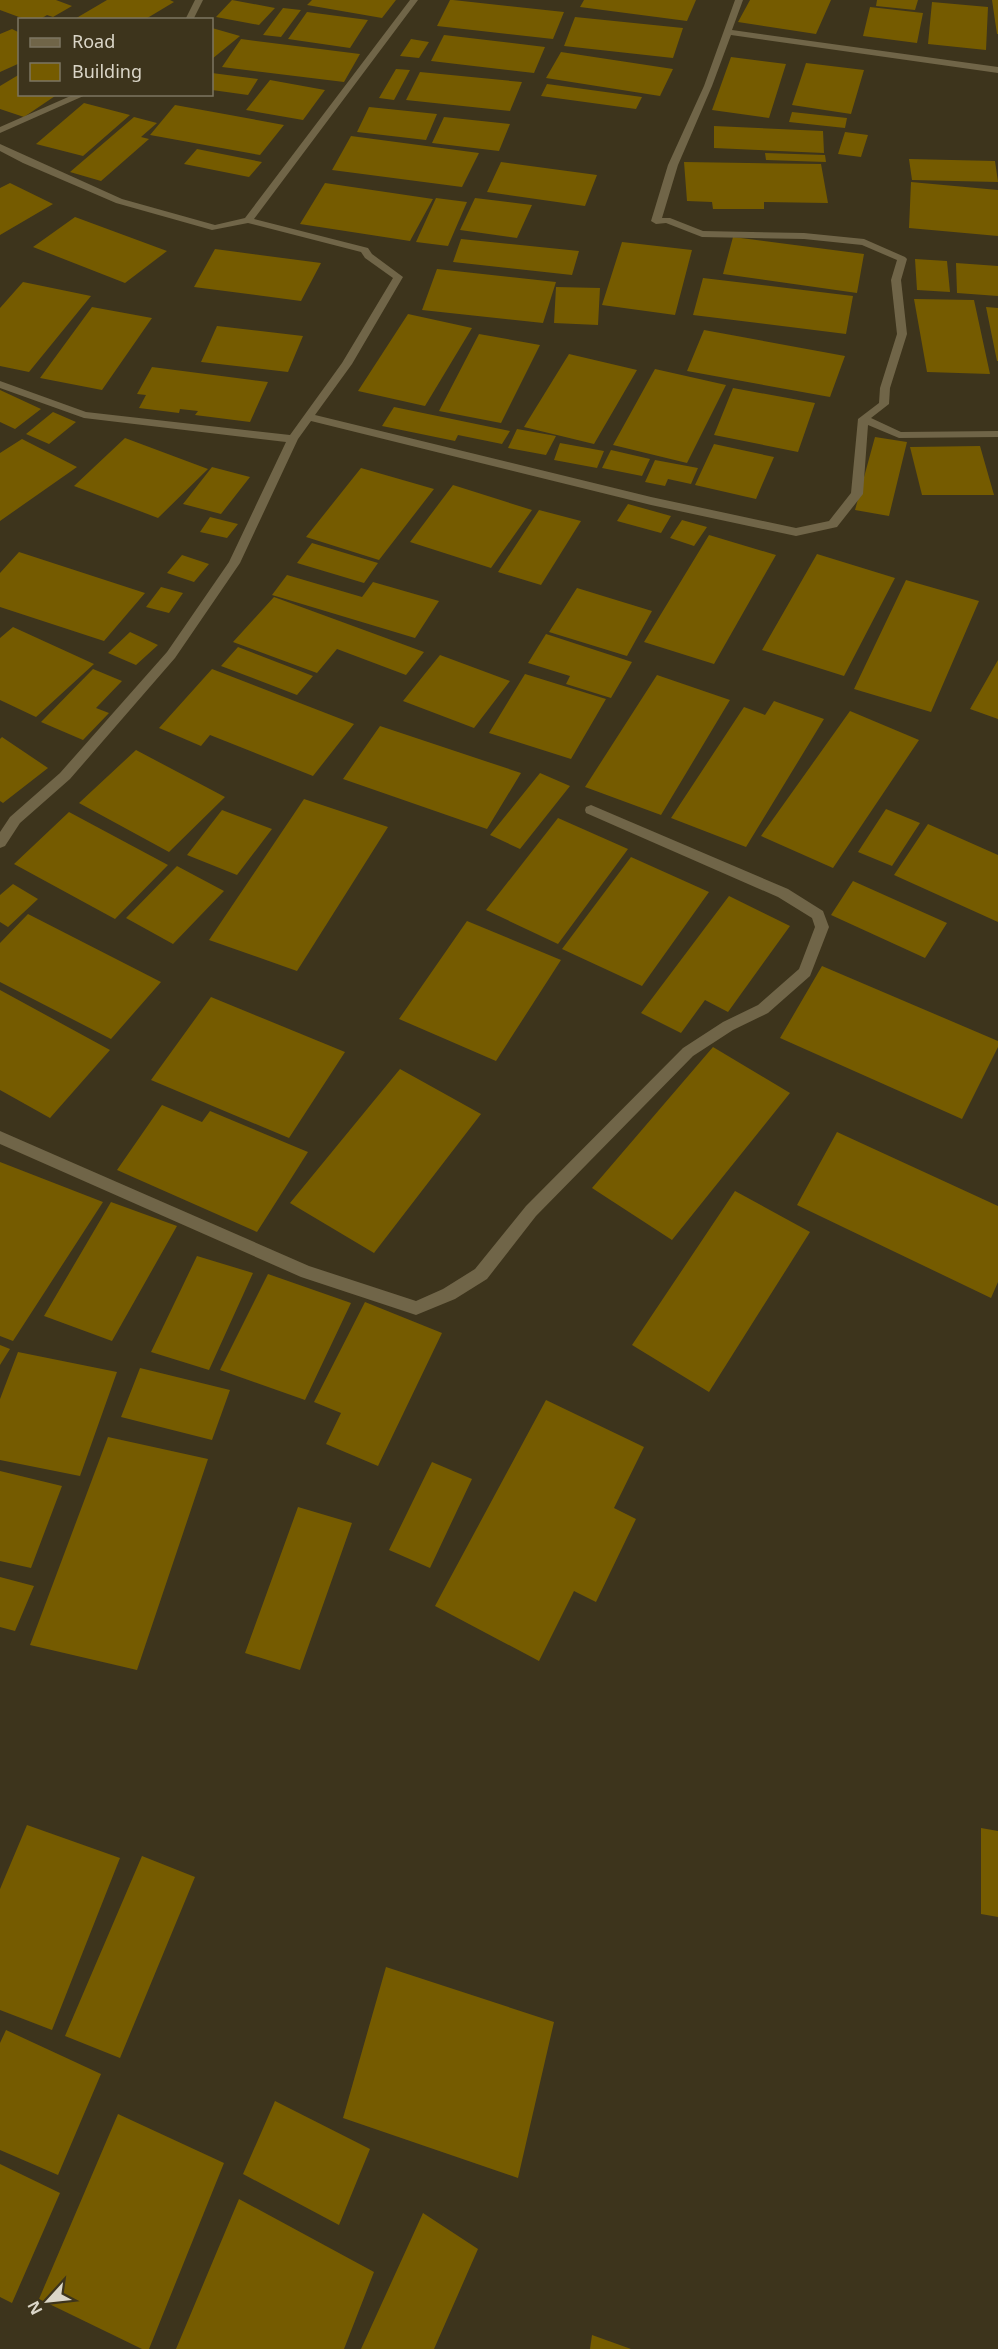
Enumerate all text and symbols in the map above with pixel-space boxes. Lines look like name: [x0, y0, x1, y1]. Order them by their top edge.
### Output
legend: [18, 18, 213, 96]
text: Road: [72, 29, 115, 53]
text: Building: [72, 59, 142, 83]
north arrow: [18, 2271, 78, 2331]
text: N: [22, 2297, 47, 2319]

